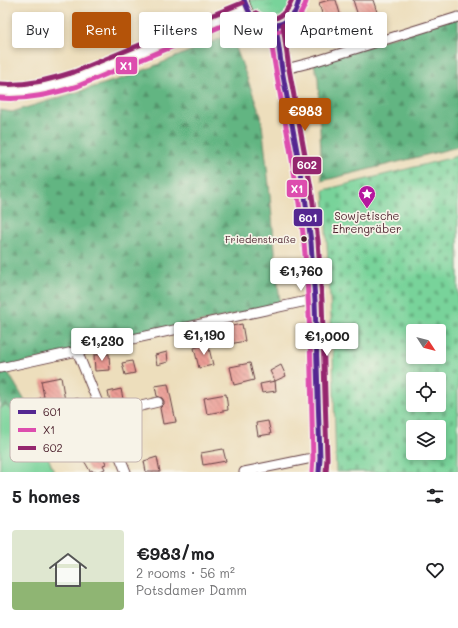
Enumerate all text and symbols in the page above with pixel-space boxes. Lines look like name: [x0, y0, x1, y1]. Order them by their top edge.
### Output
chip: Buy: [12, 12, 64, 48]
chip: Rent: [72, 12, 131, 48]
chip: Filters: [139, 12, 212, 48]
chip: New: [220, 12, 277, 48]
chip: Apartment: [285, 12, 387, 48]
line badge: X1: [115, 56, 138, 75]
text: X1: [120, 58, 132, 73]
pin: €983: [281, 98, 329, 132]
text: €983: [288, 102, 322, 119]
line badge: 602: [292, 156, 322, 175]
text: 602: [297, 157, 317, 172]
line badge: X1: [286, 179, 308, 198]
text: X1: [291, 181, 303, 196]
place icon: Sowjetische Ehrengräber: [357, 184, 377, 209]
line badge: 601: [293, 208, 323, 227]
place label: Sowjetische Ehrengräber: [332, 208, 402, 236]
text: 601: [299, 210, 317, 225]
place label: Friedenstraße: [225, 232, 296, 246]
marker: Friedenstraße: [299, 234, 309, 244]
pin: €1,760: [268, 258, 334, 292]
text: €1,760: [279, 262, 323, 279]
pin: €1,190: [171, 322, 237, 356]
pin: €1,000: [294, 323, 360, 357]
north arrow: [406, 324, 446, 364]
map controls: [406, 324, 446, 460]
text: €1,190: [183, 326, 225, 343]
text: €1,000: [304, 327, 350, 344]
pin: €1,230: [69, 328, 135, 362]
text: €1,230: [80, 332, 124, 349]
button: locate: [406, 372, 446, 412]
legend: [10, 398, 142, 462]
text: 601: [43, 404, 61, 419]
button: layers: [406, 420, 446, 460]
text: X1: [43, 422, 55, 437]
text: 602: [43, 440, 63, 455]
text: 5 homes: [12, 485, 80, 507]
icon: filters: [424, 485, 446, 507]
text: €983/mo: [136, 542, 215, 564]
icon: home: [44, 546, 92, 594]
icon: heart: [424, 559, 446, 581]
text: 2 rooms · 56 m²: [136, 564, 235, 581]
text: Potsdamer Damm: [136, 581, 247, 598]

